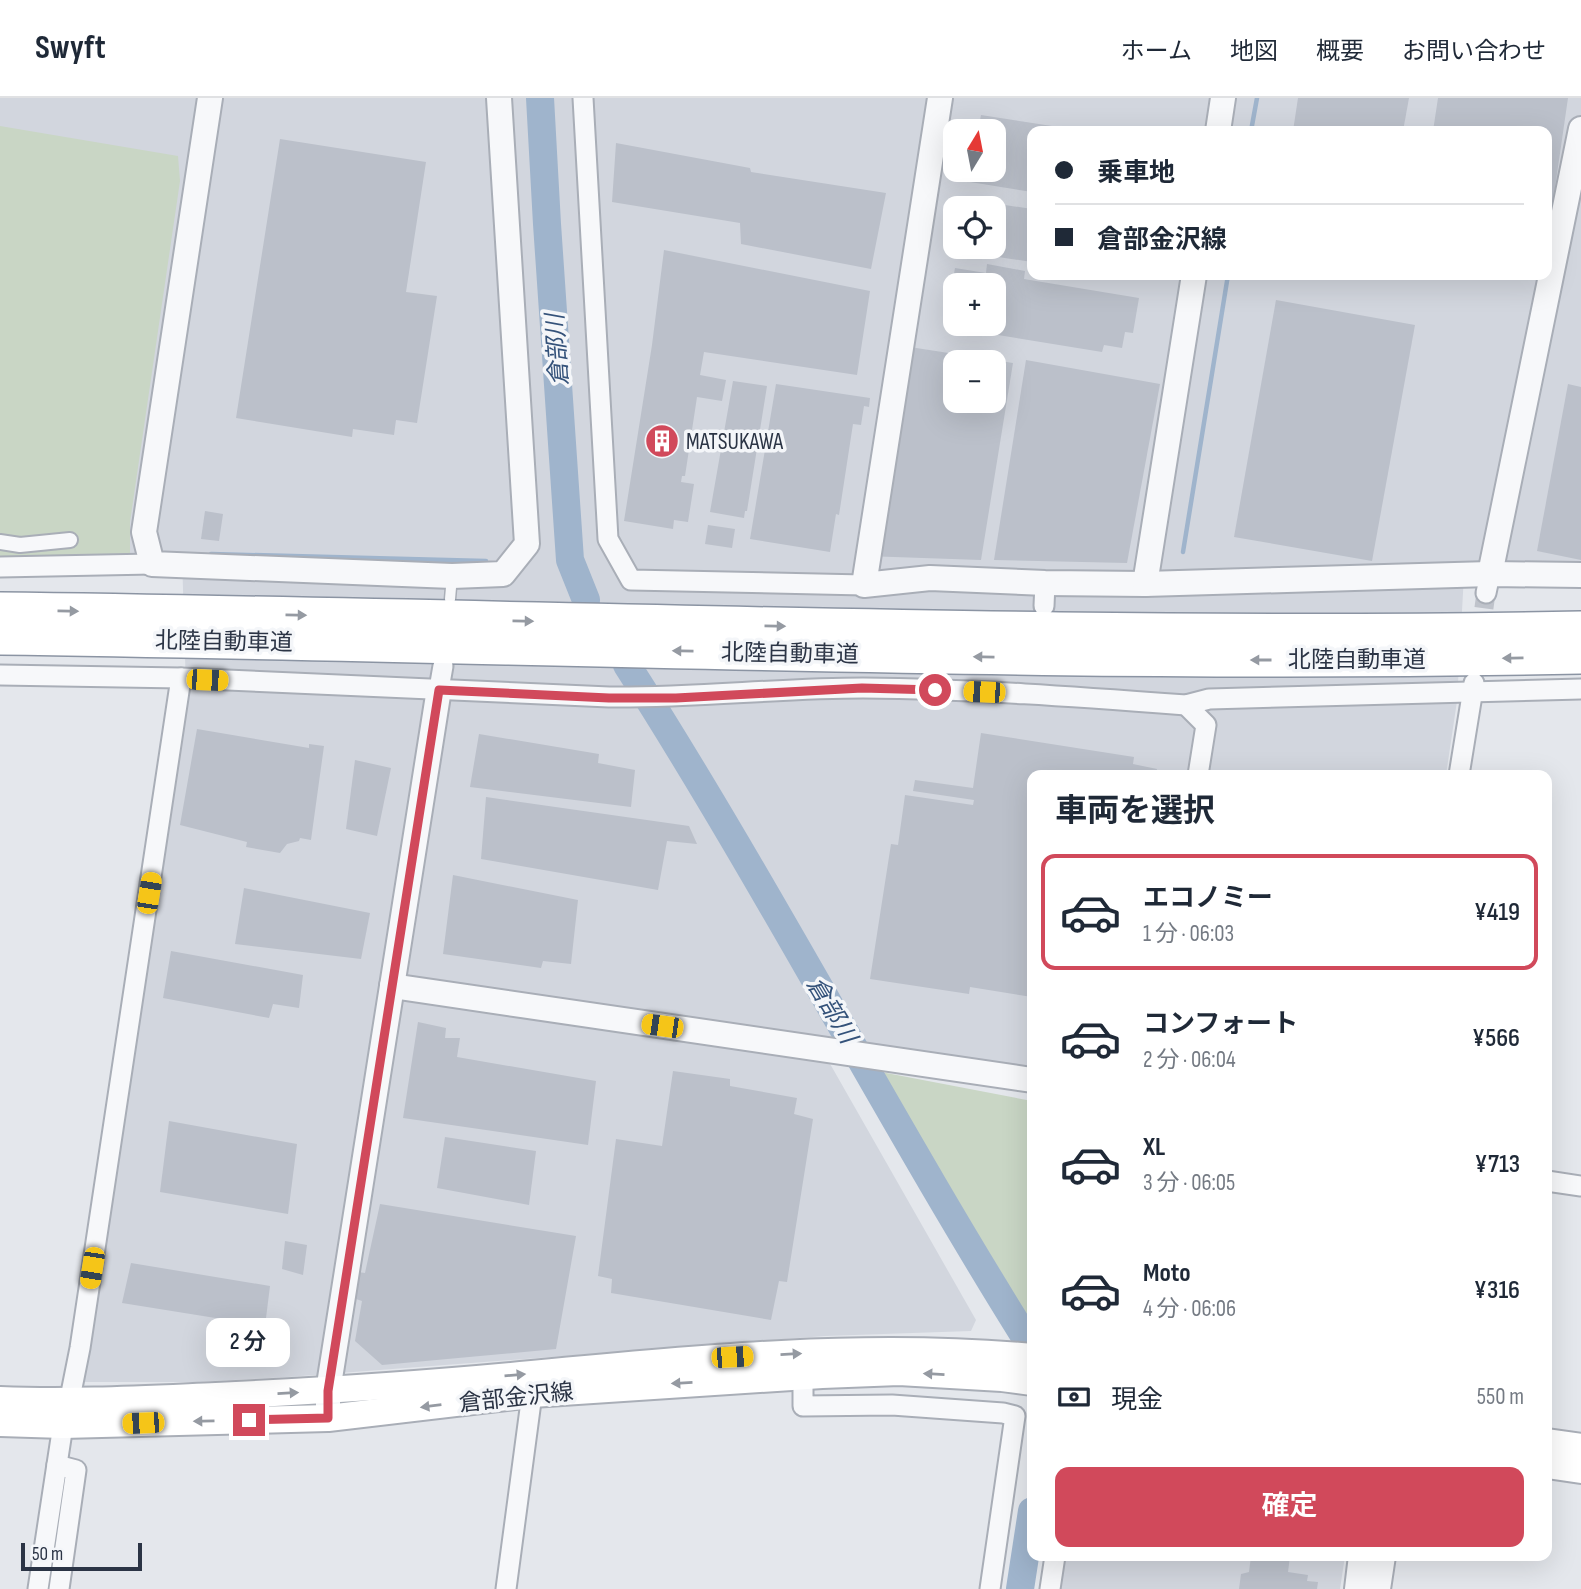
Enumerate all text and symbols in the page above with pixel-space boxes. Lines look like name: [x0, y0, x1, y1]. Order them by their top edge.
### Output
text: Swyft: [35, 28, 106, 68]
text: ホーム: [1121, 37, 1192, 66]
text: 地図: [1230, 37, 1278, 66]
text: 概要: [1316, 37, 1364, 66]
text: お問い合わせ: [1402, 37, 1546, 66]
north arrow: [943, 119, 1006, 182]
map controls: [943, 119, 1006, 413]
text: 乗車地: [1097, 158, 1175, 189]
button: locate: [943, 196, 1006, 259]
text: 倉部金沢線: [1097, 225, 1227, 256]
button: +: [943, 273, 1006, 336]
water label: 倉部川: [540, 310, 574, 387]
button: −: [943, 350, 1006, 413]
building icon: MATSUKAWA: [643, 422, 681, 460]
place label: MATSUKAWA: [686, 428, 783, 456]
one-way arrow: [57, 605, 79, 617]
one-way arrow: [285, 609, 307, 621]
one-way arrow: [512, 615, 534, 626]
one-way arrow: [764, 620, 786, 632]
street label: 北陸自動車道: [155, 627, 293, 657]
street label: 北陸自動車道: [721, 639, 859, 669]
one-way arrow: [672, 645, 694, 657]
street label: 北陸自動車道: [1288, 646, 1426, 674]
one-way arrow: [973, 651, 995, 663]
one-way arrow: [1502, 652, 1524, 663]
one-way arrow: [1250, 654, 1272, 666]
car: [186, 669, 229, 691]
route start: [919, 674, 951, 706]
car: [963, 681, 1006, 703]
text: 車両を選択: [1055, 792, 1215, 831]
car: [136, 871, 163, 915]
icon: car: [1059, 881, 1122, 944]
text: エコノミー: [1143, 883, 1273, 914]
text: ¥419: [1474, 897, 1520, 928]
text: 1 分 · 06:03: [1143, 920, 1234, 948]
water label: 倉部川: [801, 972, 864, 1051]
icon: car: [1059, 1007, 1122, 1070]
text: コンフォート: [1143, 1009, 1298, 1040]
car: [640, 1013, 685, 1039]
text: ¥566: [1472, 1023, 1520, 1054]
text: 2 分 · 06:04: [1143, 1046, 1236, 1074]
text: XL: [1143, 1132, 1165, 1163]
icon: car: [1059, 1133, 1122, 1196]
text: ¥713: [1475, 1149, 1520, 1180]
text: 3 分 · 06:05: [1143, 1169, 1235, 1197]
car: [79, 1246, 106, 1290]
text: Moto: [1143, 1258, 1191, 1289]
icon: car: [1059, 1259, 1122, 1322]
text: ¥316: [1474, 1275, 1520, 1306]
text: 4 分 · 06:06: [1143, 1295, 1236, 1323]
callout: 2 分: [207, 1318, 291, 1368]
text: 2 分: [230, 1328, 266, 1356]
car: [711, 1345, 754, 1369]
one-way arrow: [780, 1348, 802, 1359]
one-way arrow: [504, 1369, 526, 1380]
one-way arrow: [922, 1369, 944, 1380]
street label: 倉部金沢線: [457, 1378, 575, 1418]
one-way arrow: [671, 1378, 693, 1389]
icon: cash: [1055, 1378, 1093, 1416]
text: 550 m: [1477, 1383, 1524, 1411]
text: 現金: [1111, 1385, 1163, 1416]
one-way arrow: [278, 1387, 300, 1398]
one-way arrow: [420, 1401, 442, 1412]
route end: [233, 1404, 265, 1436]
car: [122, 1412, 165, 1434]
one-way arrow: [193, 1416, 215, 1427]
button: 確定: [1055, 1467, 1524, 1547]
scale bar: [21, 1540, 142, 1572]
text: 50 m: [32, 1543, 63, 1566]

